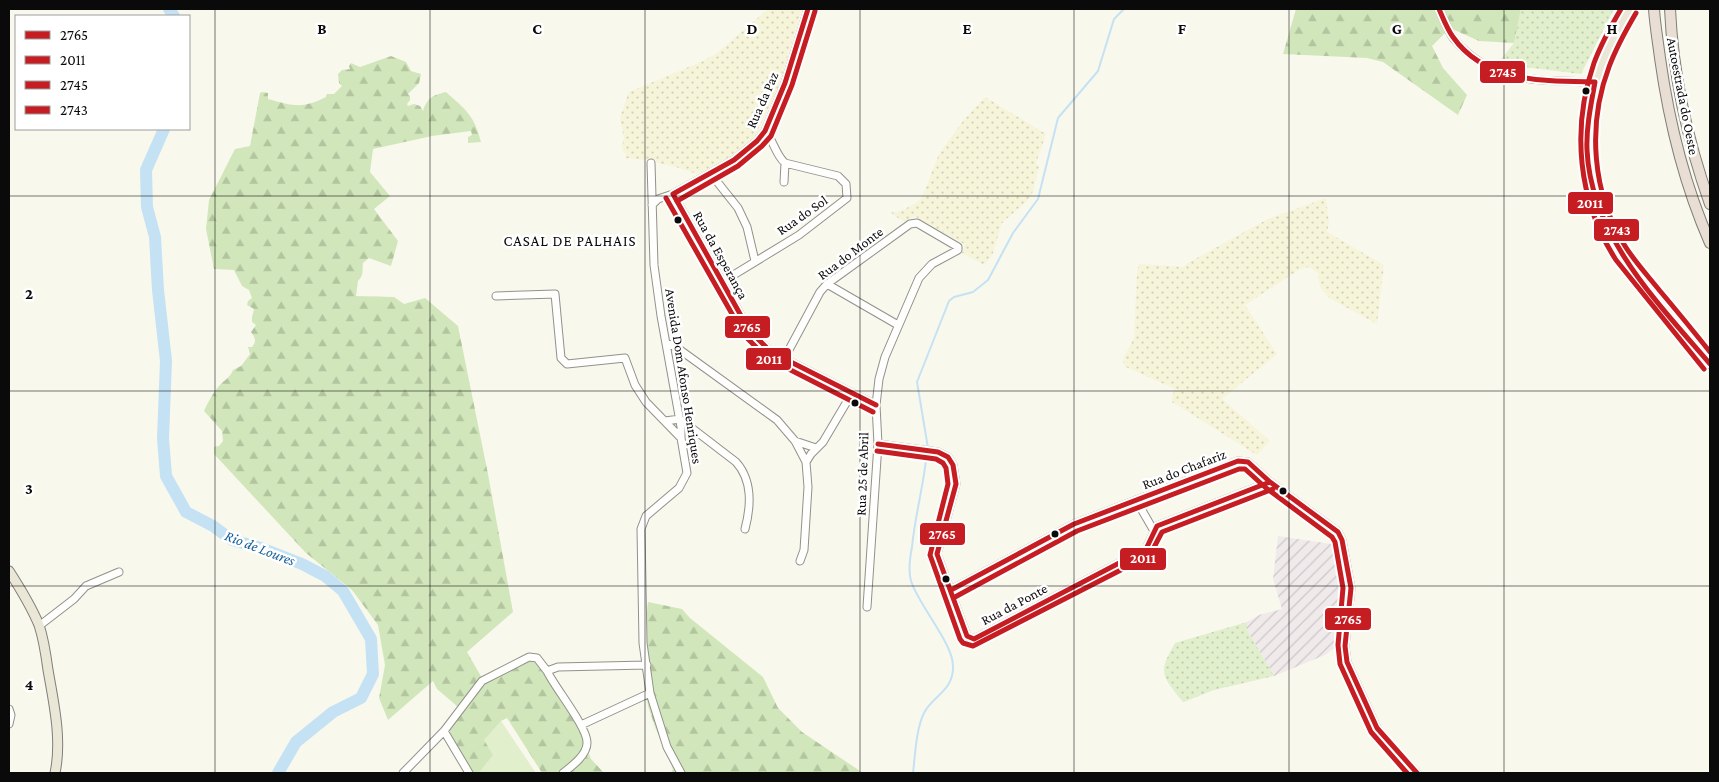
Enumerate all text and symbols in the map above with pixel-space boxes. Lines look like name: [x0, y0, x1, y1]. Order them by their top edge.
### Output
legend: [15, 15, 190, 130]
text: B: [317, 20, 327, 37]
text: C: [532, 20, 542, 37]
text: D: [746, 20, 758, 37]
text: E: [962, 20, 972, 37]
text: F: [1178, 20, 1187, 37]
text: G: [1392, 20, 1402, 37]
text: H: [1607, 20, 1618, 37]
text: 2765: [60, 27, 88, 43]
street label: Autoestrada do Oeste: [1664, 36, 1702, 156]
text: 2011: [60, 52, 86, 68]
line badge: 2745: [1479, 60, 1526, 84]
text: 2745: [1489, 64, 1517, 80]
street label: Rua da Paz: [743, 69, 782, 131]
text: 2745: [60, 77, 88, 93]
unlabelled marker: [1581, 86, 1591, 96]
text: 2743: [60, 102, 88, 118]
line badge: 2011: [1567, 191, 1614, 215]
street label: Rua do Sol: [774, 192, 831, 238]
text: 2011: [1577, 195, 1603, 211]
street label: Rua da Esperança: [690, 208, 752, 302]
unlabelled marker: [673, 215, 683, 225]
line badge: 2743: [1593, 218, 1640, 242]
text: 2743: [1603, 222, 1631, 238]
street label: Rua do Monte: [814, 223, 886, 283]
district label: CASAL DE PALHAIS: [504, 233, 636, 249]
text: 2: [25, 285, 33, 302]
street label: Avenida Dom Afonso Henriques: [662, 287, 706, 465]
line badge: 2765: [724, 315, 771, 339]
text: 2765: [733, 319, 761, 335]
line badge: 2011: [745, 347, 792, 371]
text: 2011: [756, 351, 782, 367]
unlabelled marker: [850, 398, 860, 408]
street label: Rua 25 de Abril: [853, 432, 871, 516]
street label: Rua do Chafariz: [1140, 446, 1228, 492]
text: 3: [25, 480, 33, 497]
unlabelled marker: [1278, 486, 1288, 496]
line badge: 2765: [919, 522, 966, 546]
text: 2765: [928, 526, 956, 542]
water label: Rio de Loures: [223, 527, 298, 569]
unlabelled marker: [1050, 529, 1060, 539]
line badge: 2011: [1119, 547, 1167, 571]
text: 2011: [1130, 550, 1156, 566]
unlabelled marker: [941, 574, 951, 584]
street label: Rua da Ponte: [978, 580, 1050, 628]
line badge: 2765: [1324, 607, 1372, 631]
text: 2765: [1334, 611, 1362, 627]
text: 4: [25, 676, 34, 693]

